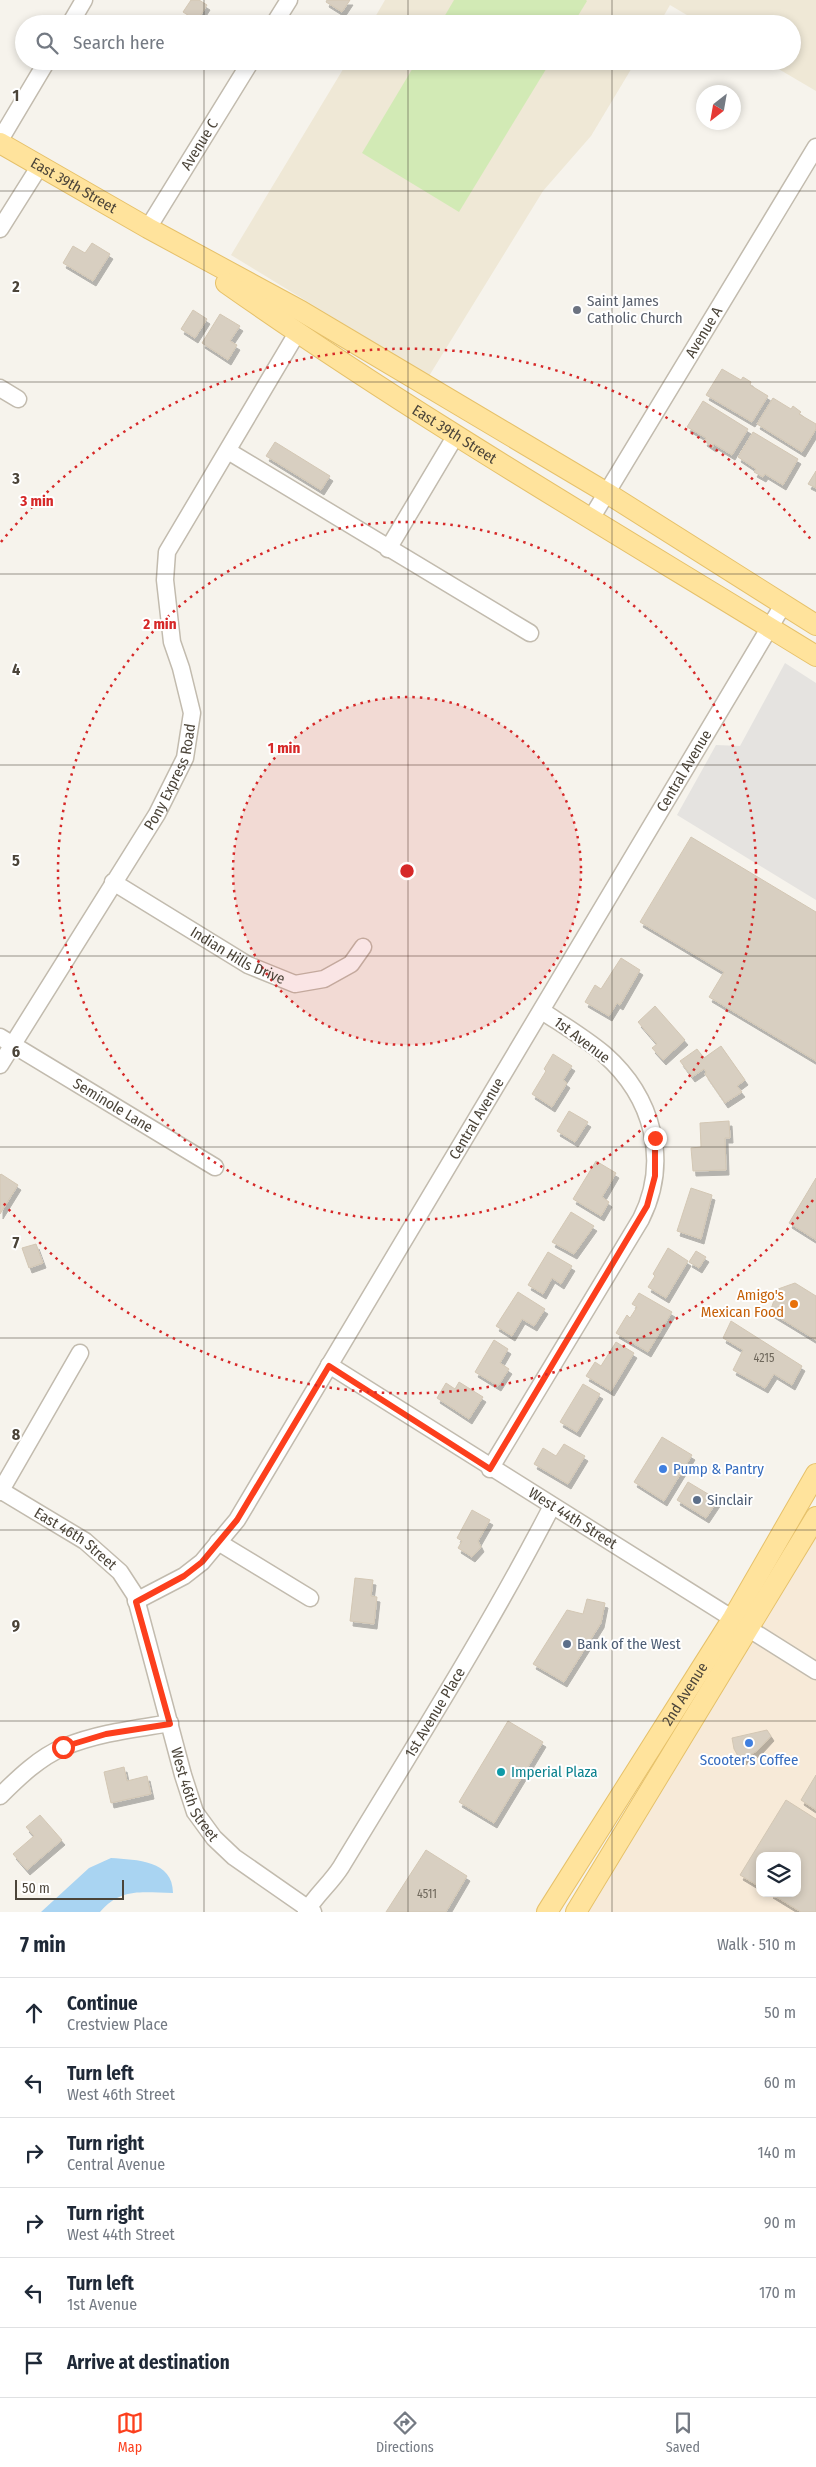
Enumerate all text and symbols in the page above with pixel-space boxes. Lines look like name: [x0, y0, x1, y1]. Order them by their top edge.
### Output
search box: [15, 15, 801, 70]
icon: search: [33, 29, 61, 57]
text: Search here: [73, 31, 165, 54]
north arrow: [696, 85, 741, 130]
text: 1: [13, 86, 19, 105]
street label: Avenue C: [177, 116, 222, 173]
street label: East 39th Street: [28, 154, 120, 217]
text: 2: [11, 277, 20, 296]
place label: Saint James Catholic Church: [587, 292, 683, 327]
street label: Avenue A: [682, 303, 726, 361]
marker: Saint James Catholic Church: [571, 304, 583, 316]
street label: East 39th Street: [409, 401, 500, 468]
text: 3: [11, 469, 20, 488]
text: 3 min: [19, 492, 54, 510]
text: 2 min: [142, 615, 177, 633]
text: 4: [12, 660, 20, 679]
street label: Pony Express Road: [140, 722, 199, 833]
street label: Central Avenue: [653, 727, 715, 815]
text: 1 min: [268, 739, 300, 757]
text: 5: [12, 851, 20, 870]
centre of rings: [398, 862, 416, 880]
street label: Indian Hills Drive: [187, 923, 288, 988]
street label: 1st Avenue: [550, 1013, 614, 1067]
text: 6: [12, 1042, 20, 1061]
street label: Seminole Lane: [70, 1074, 156, 1136]
street label: Central Avenue: [445, 1074, 508, 1163]
route end: [644, 1127, 667, 1150]
text: 7: [13, 1233, 20, 1252]
place label: Amigo's Mexican Food: [701, 1286, 784, 1321]
marker: Amigo's Mexican Food: [788, 1298, 800, 1310]
house number: 4215: [754, 1351, 775, 1365]
text: 8: [12, 1425, 21, 1444]
place label: Pump & Pantry: [673, 1460, 764, 1478]
marker: Pump & Pantry: [657, 1463, 669, 1475]
street label: West 44th Street: [525, 1484, 621, 1553]
place label: Sinclair: [707, 1491, 754, 1509]
marker: Sinclair: [691, 1494, 703, 1506]
street label: East 46th Street: [31, 1504, 120, 1574]
text: 9: [12, 1616, 20, 1635]
place label: Bank of the West: [577, 1635, 681, 1653]
marker: Bank of the West: [561, 1638, 573, 1650]
street label: 2nd Avenue: [658, 1659, 712, 1729]
street label: 1st Avenue Place: [401, 1664, 469, 1761]
route start: [52, 1736, 75, 1759]
marker: Scooter's Coffee: [743, 1737, 755, 1749]
street label: West 46th Street: [167, 1745, 222, 1845]
place label: Scooter's Coffee: [700, 1751, 798, 1769]
place label: Imperial Plaza: [511, 1763, 598, 1781]
marker: Imperial Plaza: [495, 1766, 507, 1778]
map controls: [756, 1852, 801, 1897]
button: layers: [756, 1852, 801, 1897]
scale bar: [15, 1877, 124, 1900]
text: 50 m: [22, 1880, 50, 1897]
house number: 4511: [417, 1887, 437, 1901]
text: 7 min: [20, 1932, 66, 1958]
text: Walk · 510 m: [717, 1935, 796, 1954]
text: Continue: [67, 1992, 138, 2015]
icon: ahead: [20, 1999, 48, 2027]
text: 50 m: [764, 2003, 796, 2022]
text: Crestview Place: [67, 2015, 168, 2034]
text: Turn left: [67, 2062, 134, 2085]
icon: left: [20, 2069, 48, 2097]
text: 60 m: [764, 2073, 796, 2092]
text: West 46th Street: [67, 2085, 175, 2104]
text: Turn right: [67, 2132, 144, 2155]
icon: right: [20, 2139, 48, 2167]
text: 140 m: [758, 2143, 796, 2162]
text: Central Avenue: [67, 2155, 165, 2174]
text: Turn right: [67, 2202, 144, 2225]
icon: right: [20, 2209, 48, 2237]
text: 90 m: [764, 2213, 796, 2232]
text: West 44th Street: [67, 2225, 175, 2244]
text: Turn left: [67, 2272, 134, 2295]
icon: left: [20, 2279, 48, 2307]
text: 170 m: [759, 2283, 796, 2302]
text: 1st Avenue: [67, 2295, 137, 2314]
icon: arrive: [20, 2349, 48, 2377]
text: Arrive at destination: [67, 2351, 230, 2374]
tab: Map: [116, 2409, 144, 2456]
tab: Directions: [376, 2409, 434, 2456]
tab: Saved: [666, 2409, 700, 2456]

